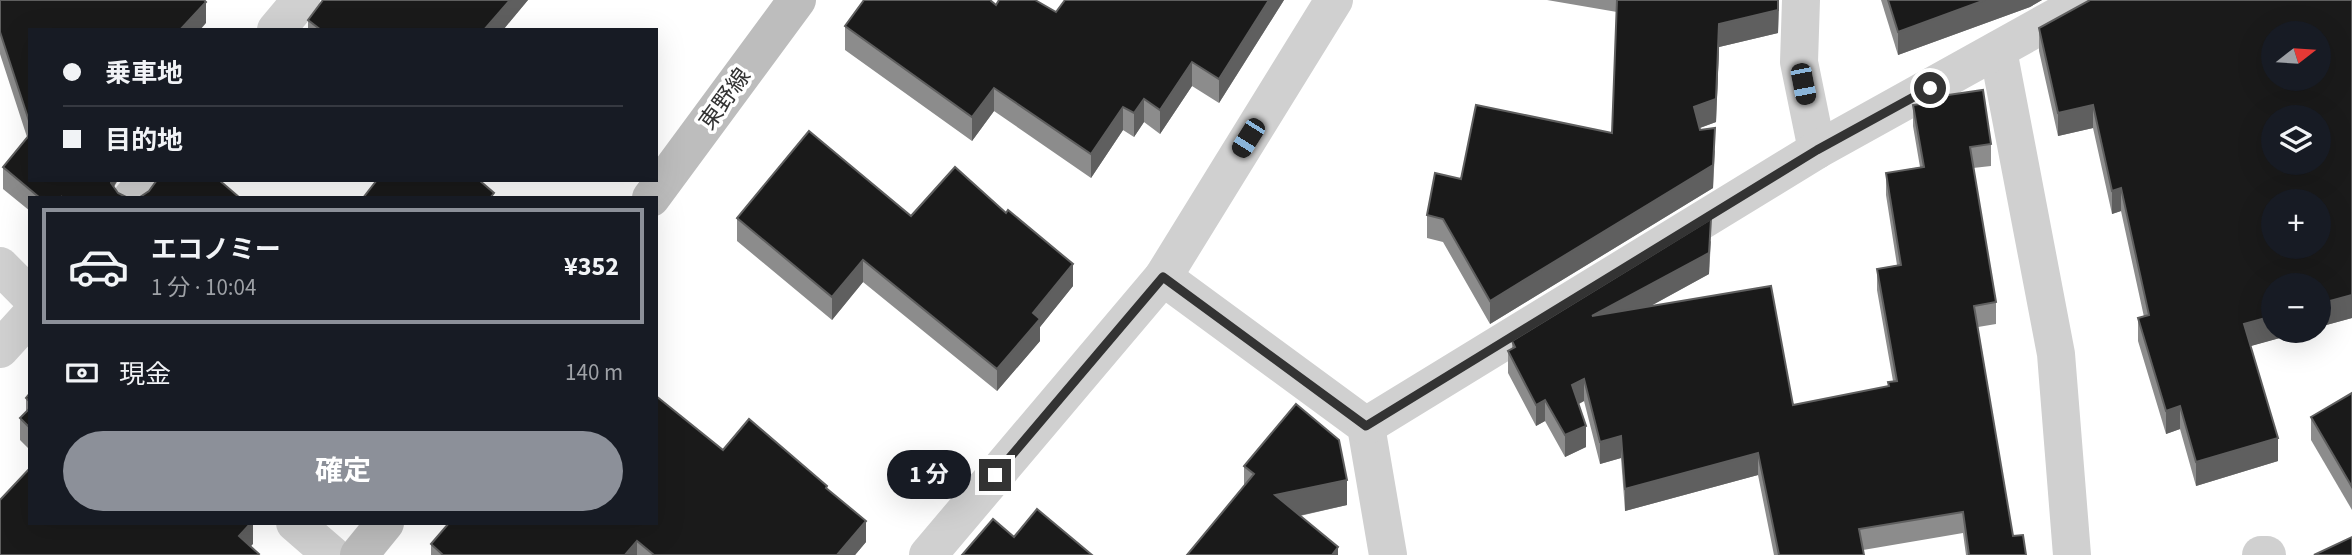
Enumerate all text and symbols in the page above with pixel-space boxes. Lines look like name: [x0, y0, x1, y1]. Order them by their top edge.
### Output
north arrow: [2261, 21, 2331, 91]
map controls: [2261, 21, 2331, 343]
text: 乗車地: [105, 55, 183, 92]
street label: 東野線: [691, 61, 759, 137]
car: [1789, 61, 1818, 107]
route start: [1914, 72, 1946, 104]
button: layers: [2261, 105, 2331, 175]
car: [1228, 115, 1269, 161]
text: 目的地: [105, 122, 183, 159]
button: +: [2261, 189, 2331, 259]
text: エコノミー: [151, 231, 281, 268]
icon: car: [67, 235, 130, 298]
text: ¥352: [564, 248, 619, 285]
text: 1 分 · 10:04: [151, 271, 256, 304]
button: −: [2261, 273, 2331, 343]
icon: cash: [63, 354, 101, 392]
text: 現金: [119, 356, 171, 393]
text: 140 m: [565, 356, 623, 389]
button: 確定: [63, 431, 623, 511]
callout: 1 分: [886, 450, 970, 500]
text: 1 分: [909, 458, 949, 491]
route end: [979, 459, 1011, 491]

